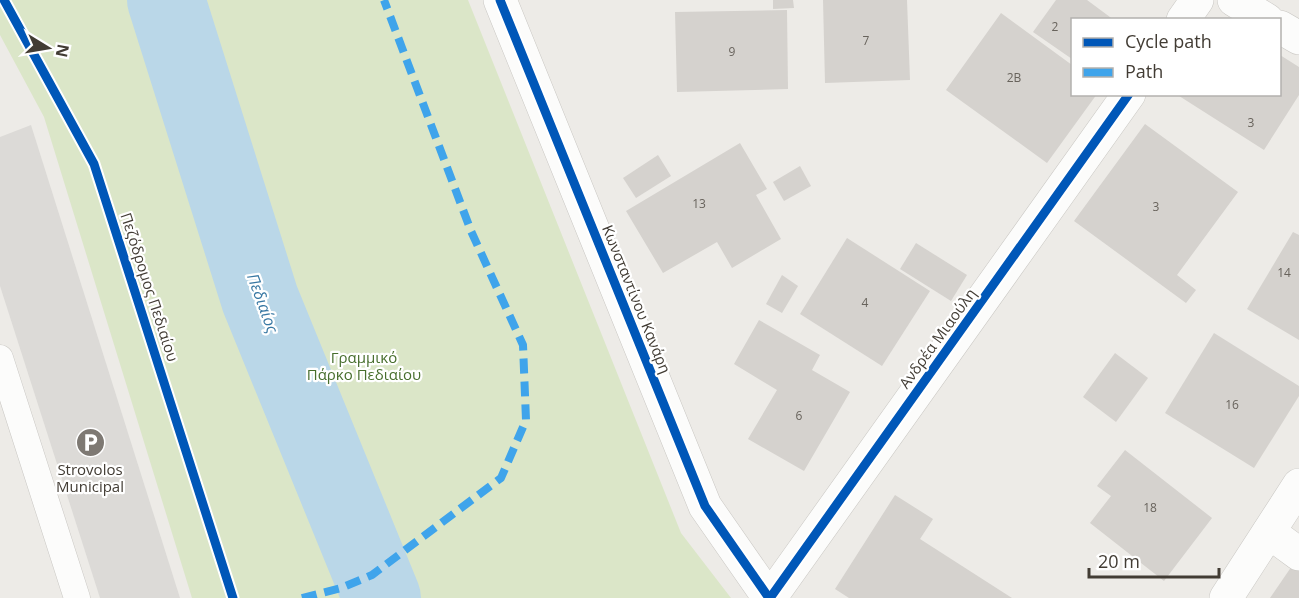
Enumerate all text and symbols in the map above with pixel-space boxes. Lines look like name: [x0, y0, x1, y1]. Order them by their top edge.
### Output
north arrow: [18, 18, 78, 78]
house number: 2: [1052, 18, 1059, 35]
legend: [1071, 18, 1281, 96]
text: Cycle path: [1125, 29, 1212, 53]
house number: 7: [863, 32, 870, 49]
text: N: [51, 42, 75, 59]
house number: 9: [729, 43, 736, 60]
text: Path: [1125, 59, 1163, 83]
house number: 2B: [1007, 69, 1022, 86]
house number: 3: [1248, 114, 1255, 131]
house number: 13: [692, 195, 706, 212]
house number: 3: [1153, 198, 1160, 215]
street label: Πεζόδρομος Πεδιαίου: [116, 210, 184, 364]
street label: Κωνσταντίνου Κανάρη: [598, 222, 676, 376]
house number: 14: [1277, 264, 1291, 281]
water label: Πεδιαίος: [242, 270, 284, 337]
street label: Ανδρέα Μιαούλη: [894, 284, 980, 392]
house number: 4: [862, 294, 869, 311]
park label: Γραμμικό Πάρκο Πεδιαίου: [307, 347, 421, 384]
house number: 16: [1225, 396, 1239, 413]
house number: 6: [796, 407, 803, 424]
parking icon: Strovolos Municipal: [74, 426, 106, 458]
place label: Strovolos Municipal: [56, 459, 124, 496]
house number: 18: [1143, 499, 1157, 516]
scale bar: [1089, 541, 1220, 579]
text: 20 m: [1098, 549, 1140, 573]

